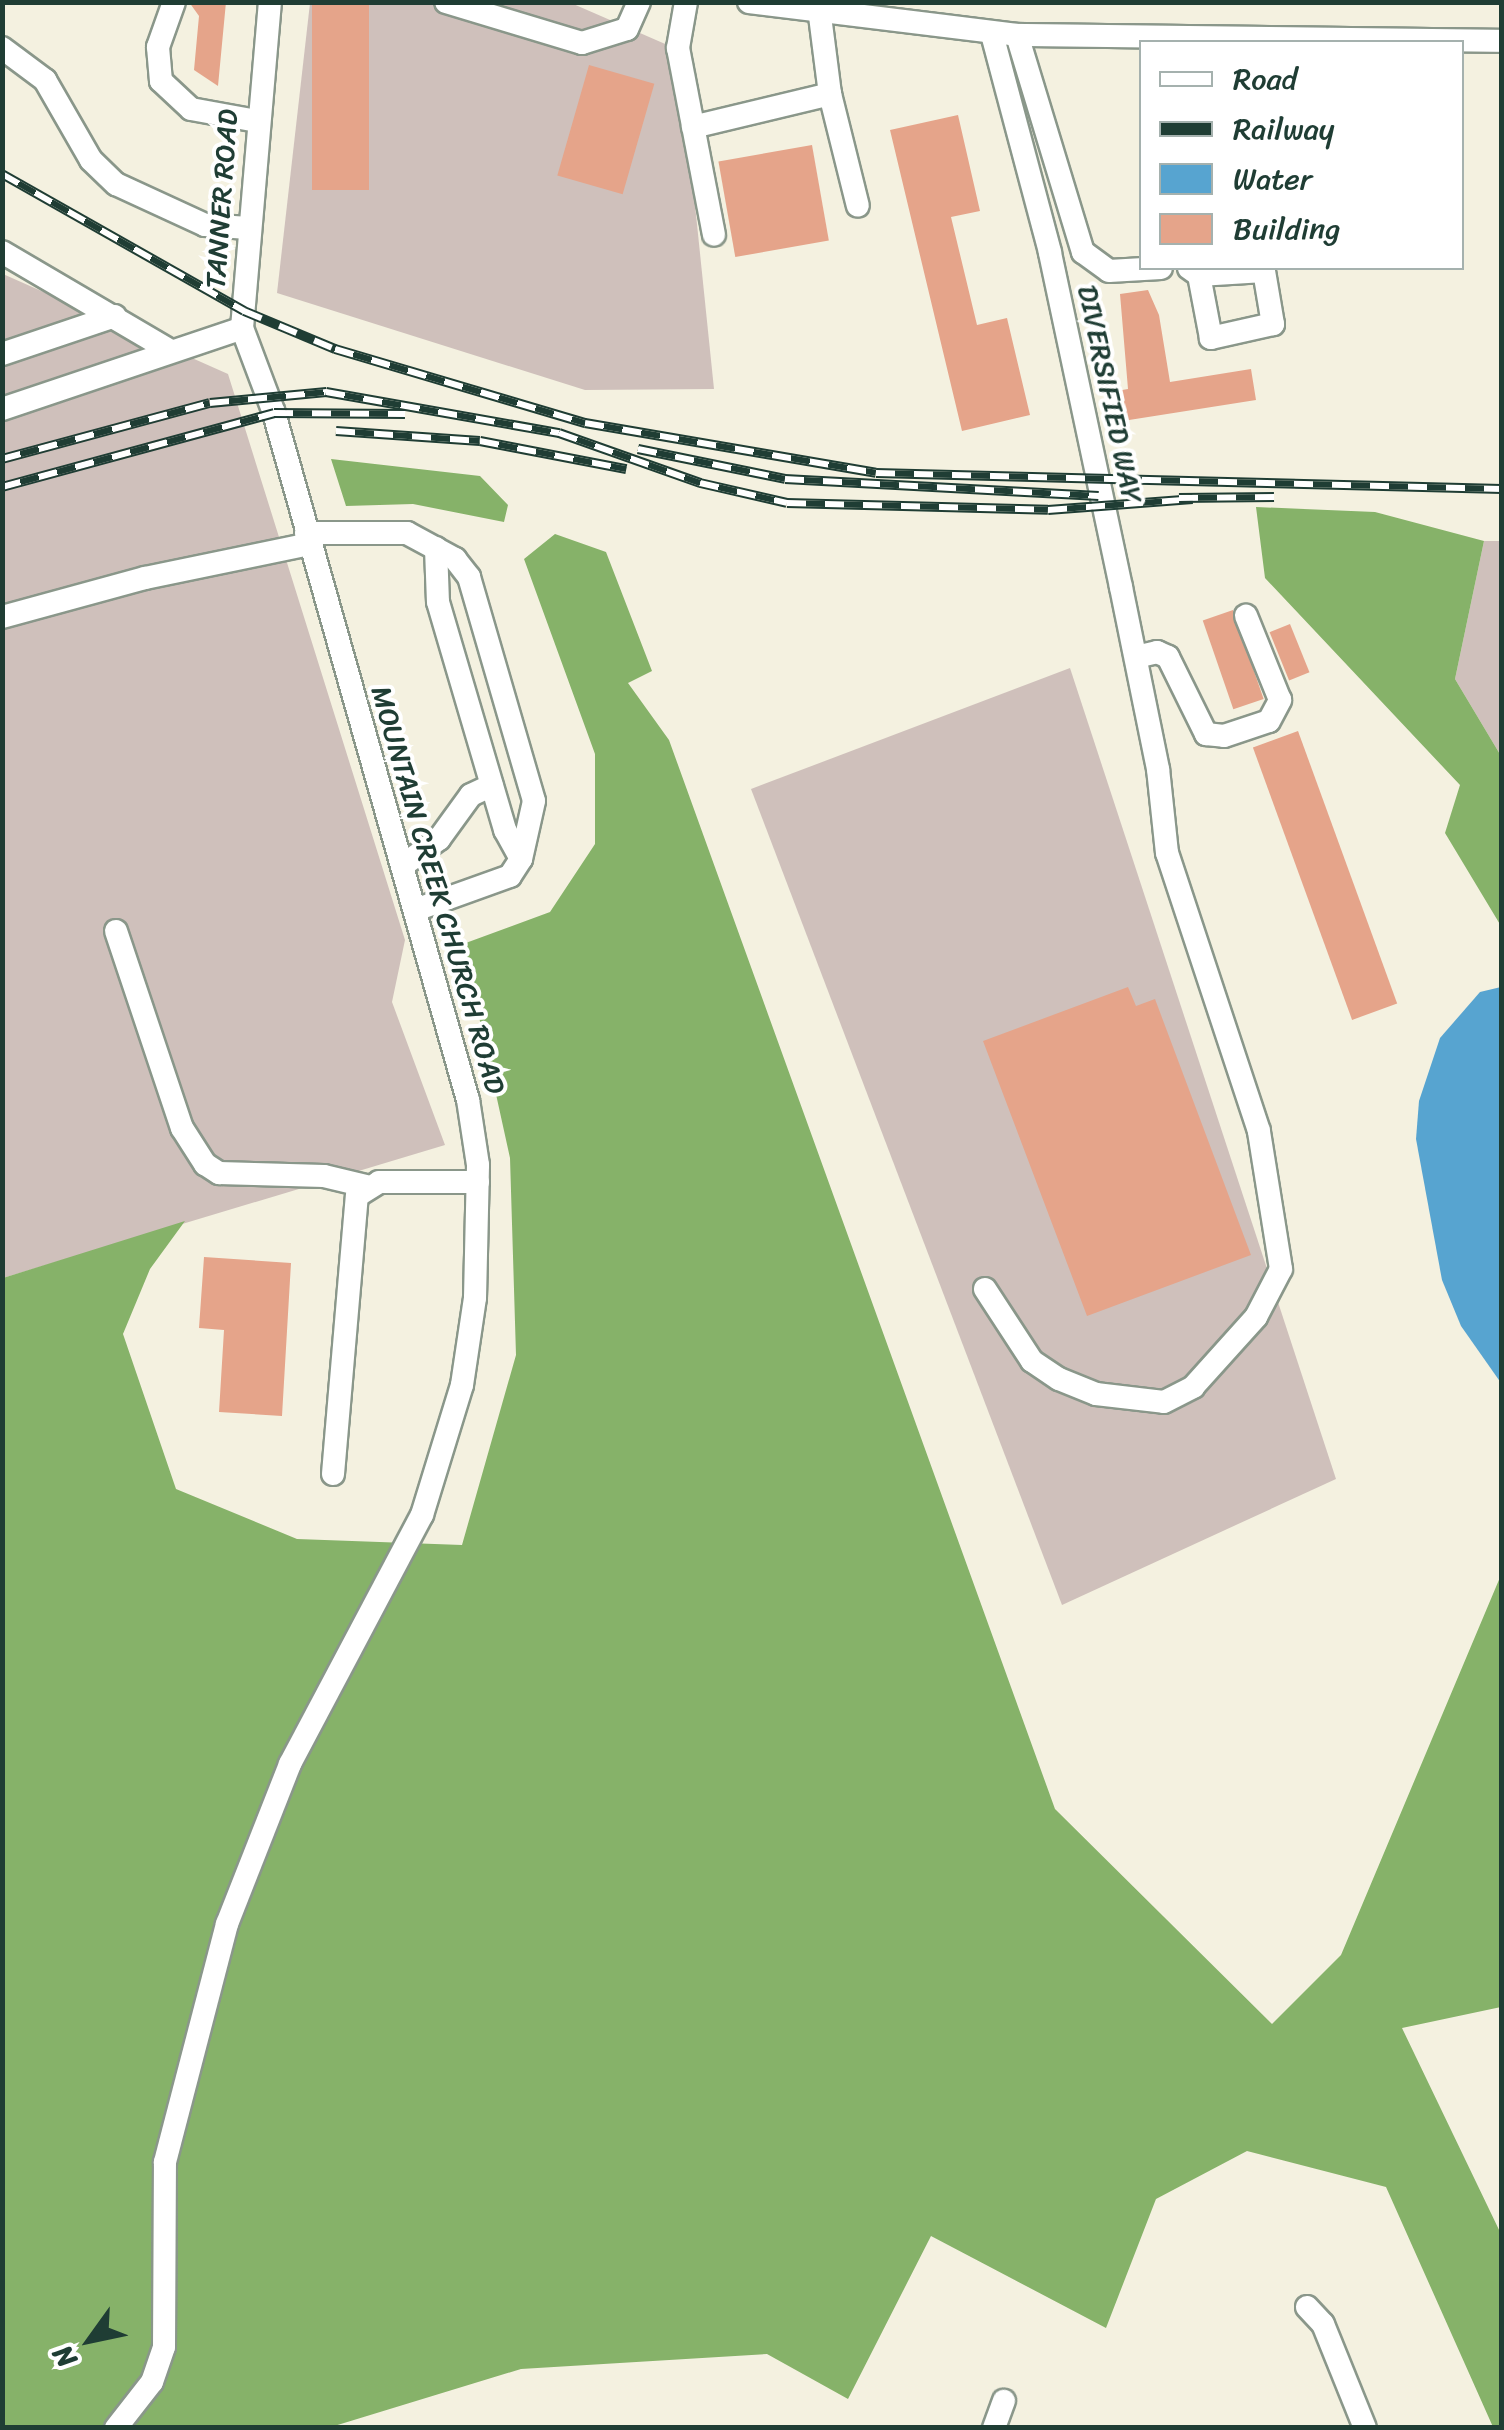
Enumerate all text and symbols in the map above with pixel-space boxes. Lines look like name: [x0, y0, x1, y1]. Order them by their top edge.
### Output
legend: [1139, 40, 1464, 270]
text: Road: [1233, 52, 1297, 106]
text: Railway: [1233, 102, 1334, 156]
street label: TANNER ROAD: [199, 108, 245, 290]
text: Water: [1233, 152, 1312, 206]
text: Building: [1233, 202, 1340, 256]
street label: DIVERSIFIED WAY: [1070, 282, 1150, 506]
street label: MOUNTAIN CREEK CHURCH ROAD: [364, 682, 512, 1098]
north arrow: [40, 2290, 140, 2390]
text: N: [39, 2335, 90, 2378]

